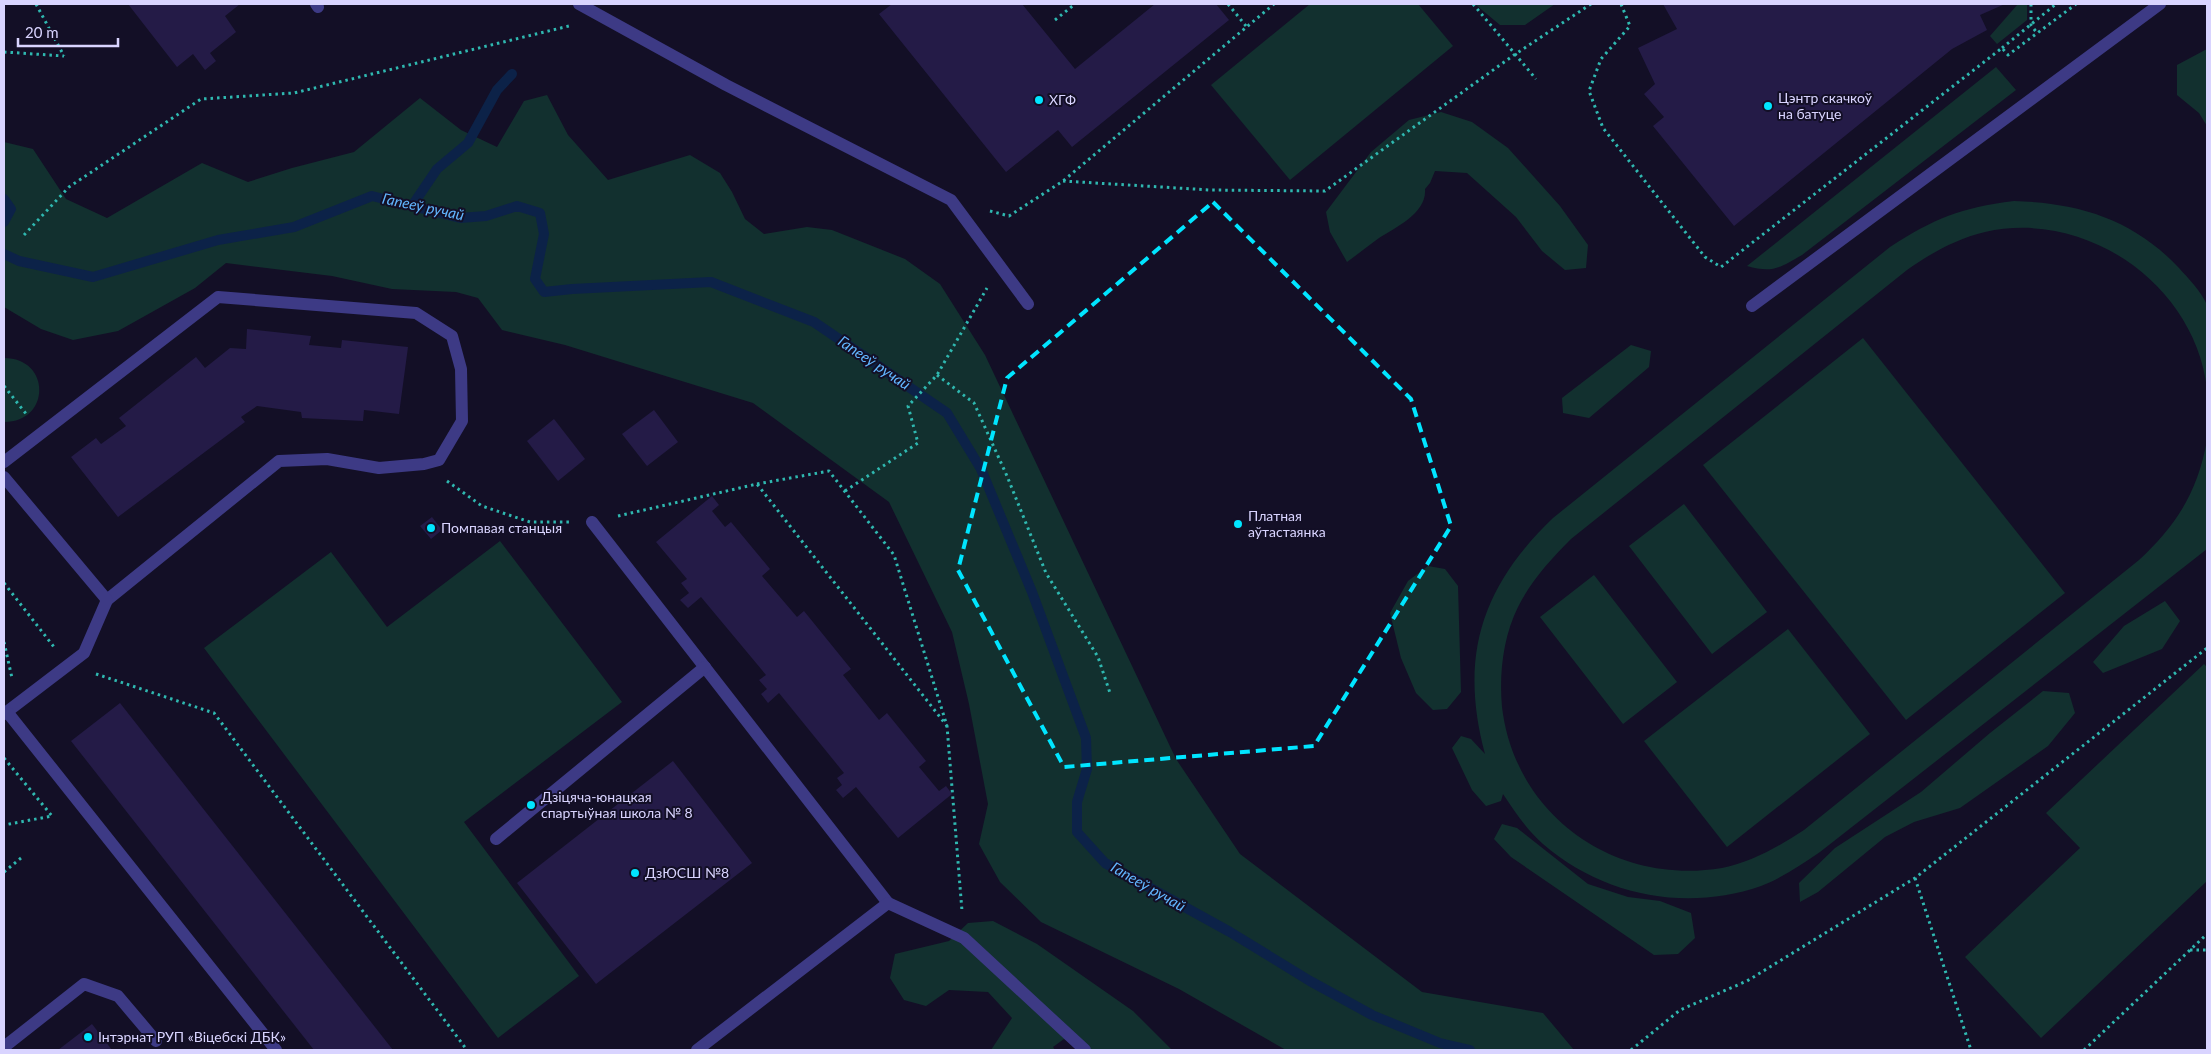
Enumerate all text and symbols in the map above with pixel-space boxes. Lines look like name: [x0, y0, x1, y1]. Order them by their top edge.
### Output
scale bar: [18, 15, 118, 47]
text: 20 m: [25, 23, 59, 41]
place label: Цэнтр скачкоў на батуце: [1778, 89, 1873, 122]
place label: ХГФ: [1049, 91, 1076, 108]
marker: ХГФ: [1033, 94, 1045, 106]
marker: Цэнтр скачкоў на батуце: [1762, 100, 1774, 112]
water label: Гапееў ручай: [381, 189, 466, 223]
water label: Гапееў ручай: [835, 331, 914, 393]
place label: Платная аўтастаянка: [1248, 507, 1326, 540]
marker: Платная аўтастаянка: [1232, 518, 1244, 530]
place label: Помпавая станцыя: [441, 519, 562, 536]
marker: Помпавая станцыя: [425, 522, 437, 534]
place label: Дзіцяча-юнацкая спартыўная школа № 8: [541, 788, 693, 821]
marker: Дзіцяча-юнацкая спартыўная школа № 8: [525, 799, 537, 811]
water label: Гапееў ручай: [1108, 858, 1189, 915]
place label: ДзЮСШ №8: [645, 864, 729, 881]
marker: ДзЮСШ №8: [629, 867, 641, 879]
place label: Інтэрнат РУП «Віцебскі ДБК»: [98, 1028, 286, 1045]
marker: Інтэрнат РУП «Віцебскі ДБК»: [82, 1031, 94, 1043]

